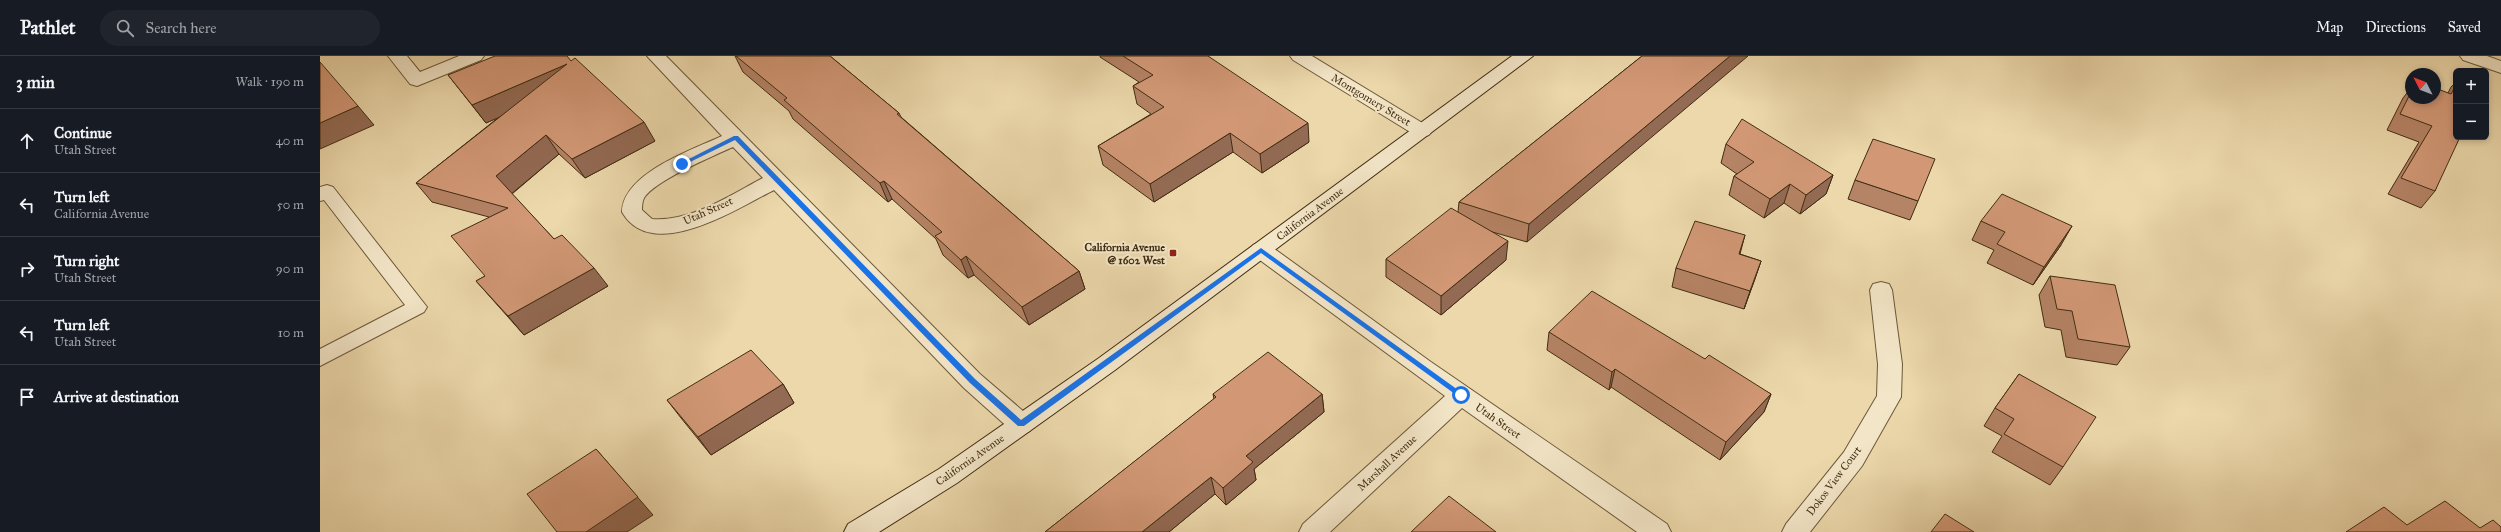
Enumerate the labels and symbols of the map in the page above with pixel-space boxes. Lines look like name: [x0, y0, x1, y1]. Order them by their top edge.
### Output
north arrow: [2405, 68, 2441, 104]
street label: Montgomery Street: [1329, 71, 1413, 129]
route end: [673, 155, 691, 173]
street label: California Avenue: [1274, 184, 1346, 243]
street label: Utah Street: [681, 194, 735, 228]
place label: California Avenue @ 1602 West: [1085, 241, 1165, 267]
marker: California Avenue @ 1602 West: [1168, 248, 1178, 258]
route start: [1452, 386, 1470, 404]
street label: Utah Street: [1473, 401, 1523, 442]
street label: California Avenue: [933, 431, 1007, 488]
street label: Marshall Avenue: [1355, 432, 1420, 494]
street label: Dokos View Court: [1804, 444, 1864, 518]

